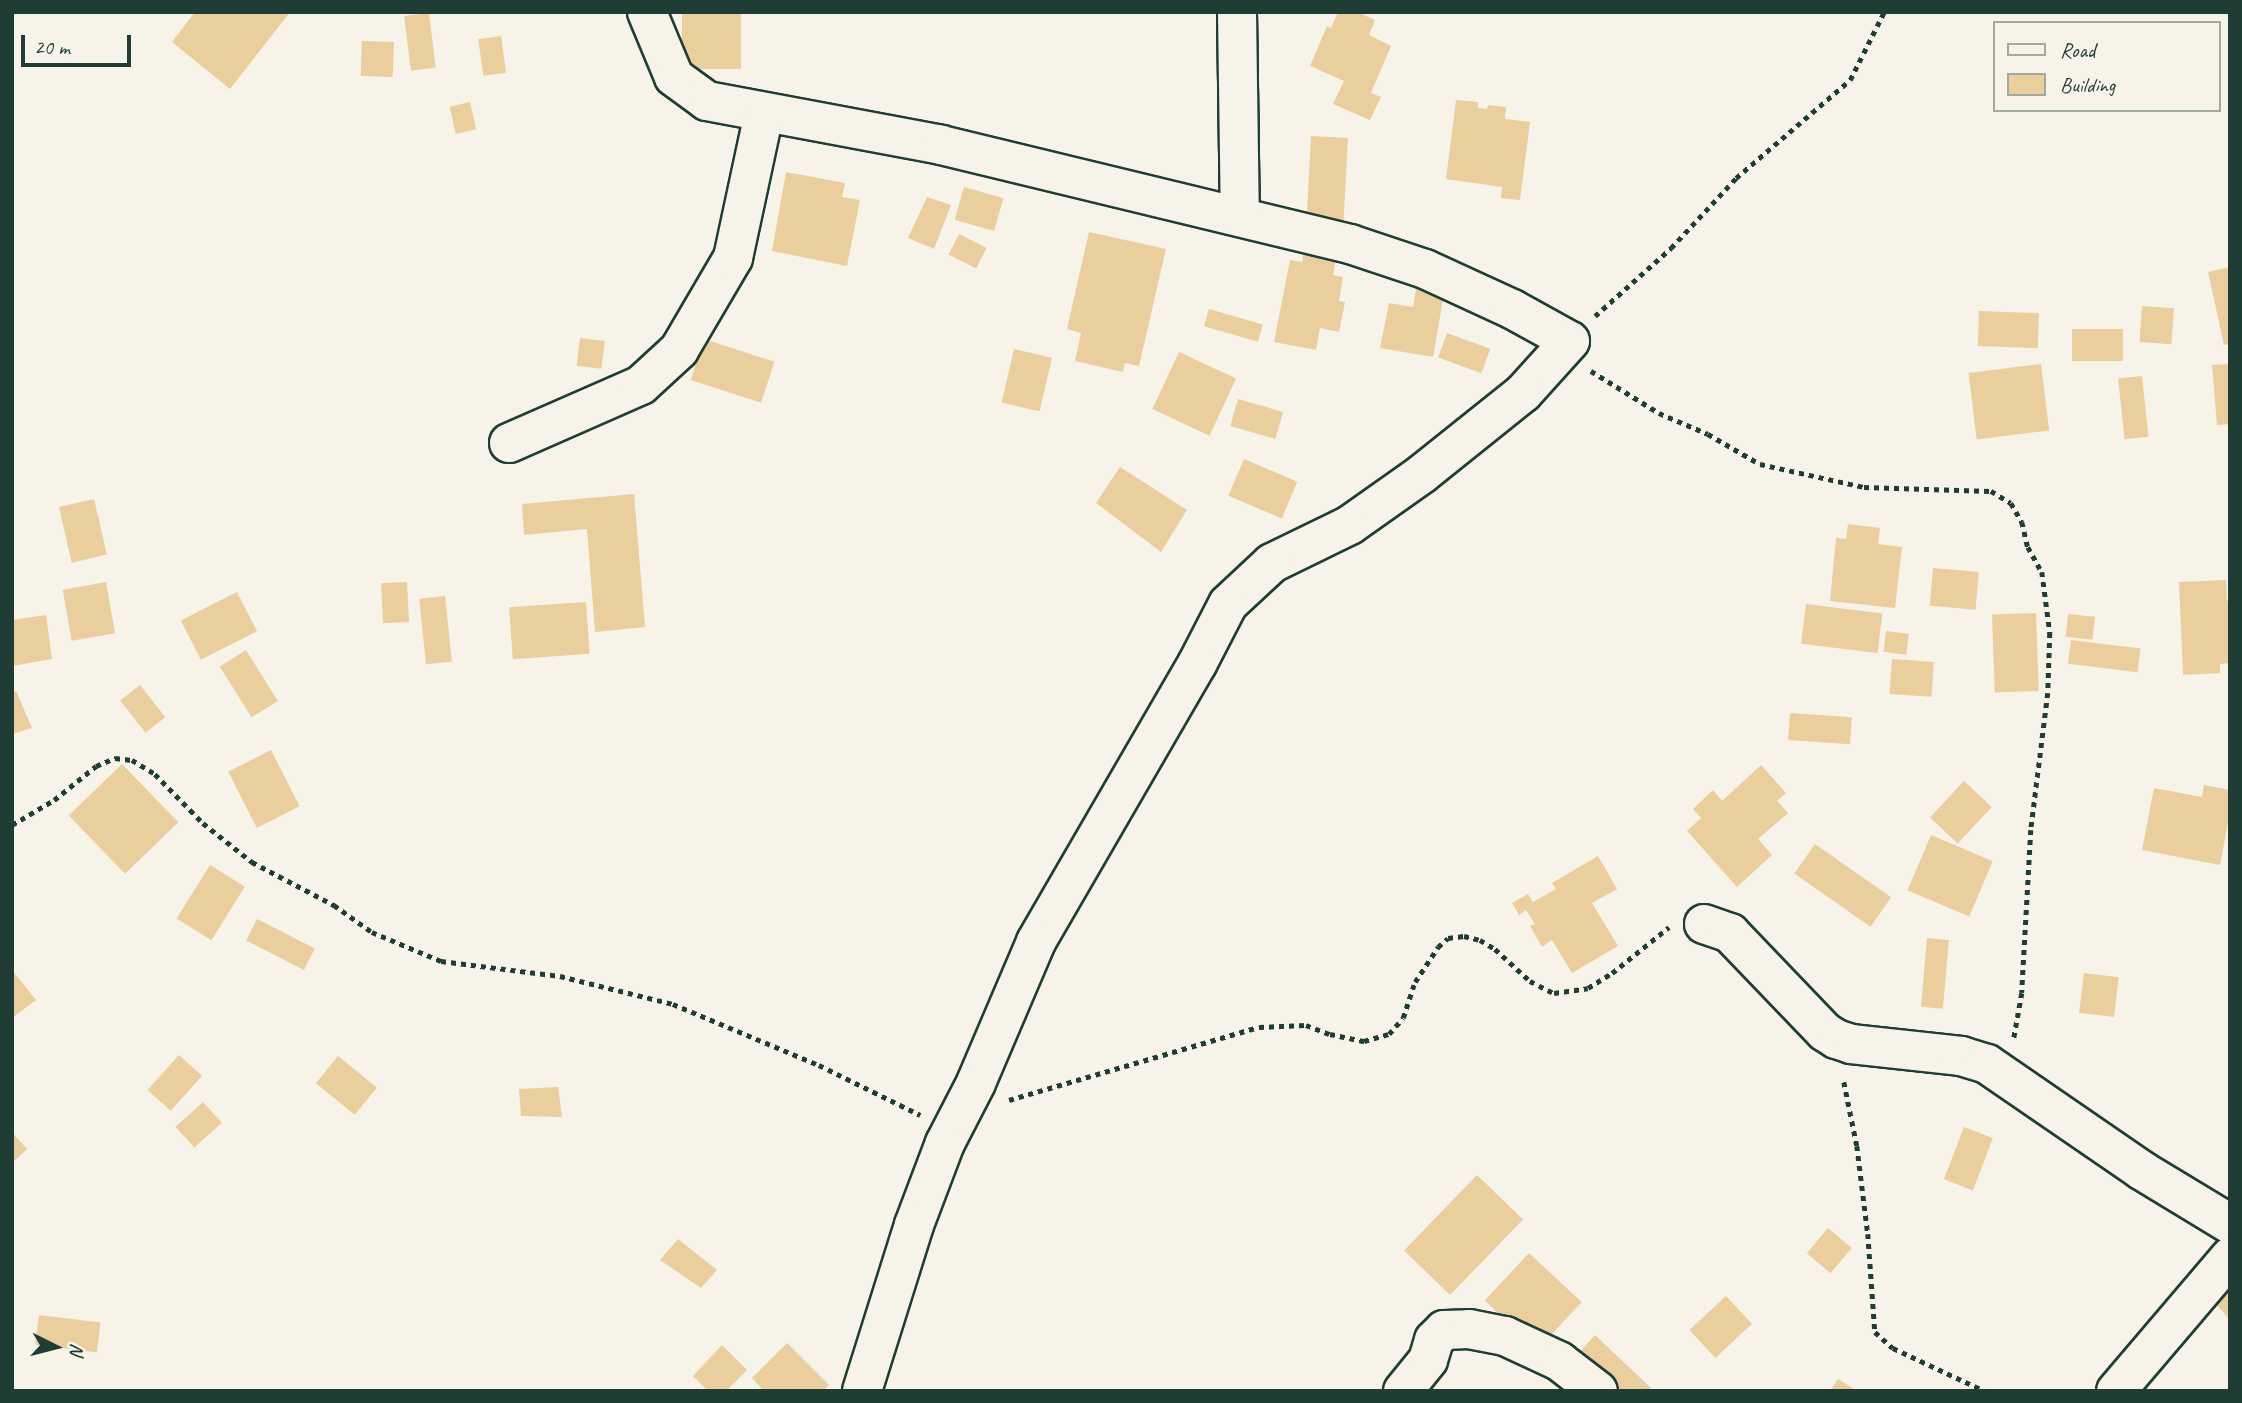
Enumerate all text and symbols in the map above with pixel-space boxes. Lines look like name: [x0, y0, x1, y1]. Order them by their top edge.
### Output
scale bar: [24, 21, 135, 65]
legend: [1994, 21, 2221, 112]
text: 20 m: [34, 34, 70, 60]
text: Road: [2060, 37, 2095, 63]
text: Building: [2060, 72, 2115, 98]
north arrow: [21, 1312, 91, 1382]
text: N: [64, 1342, 89, 1356]

